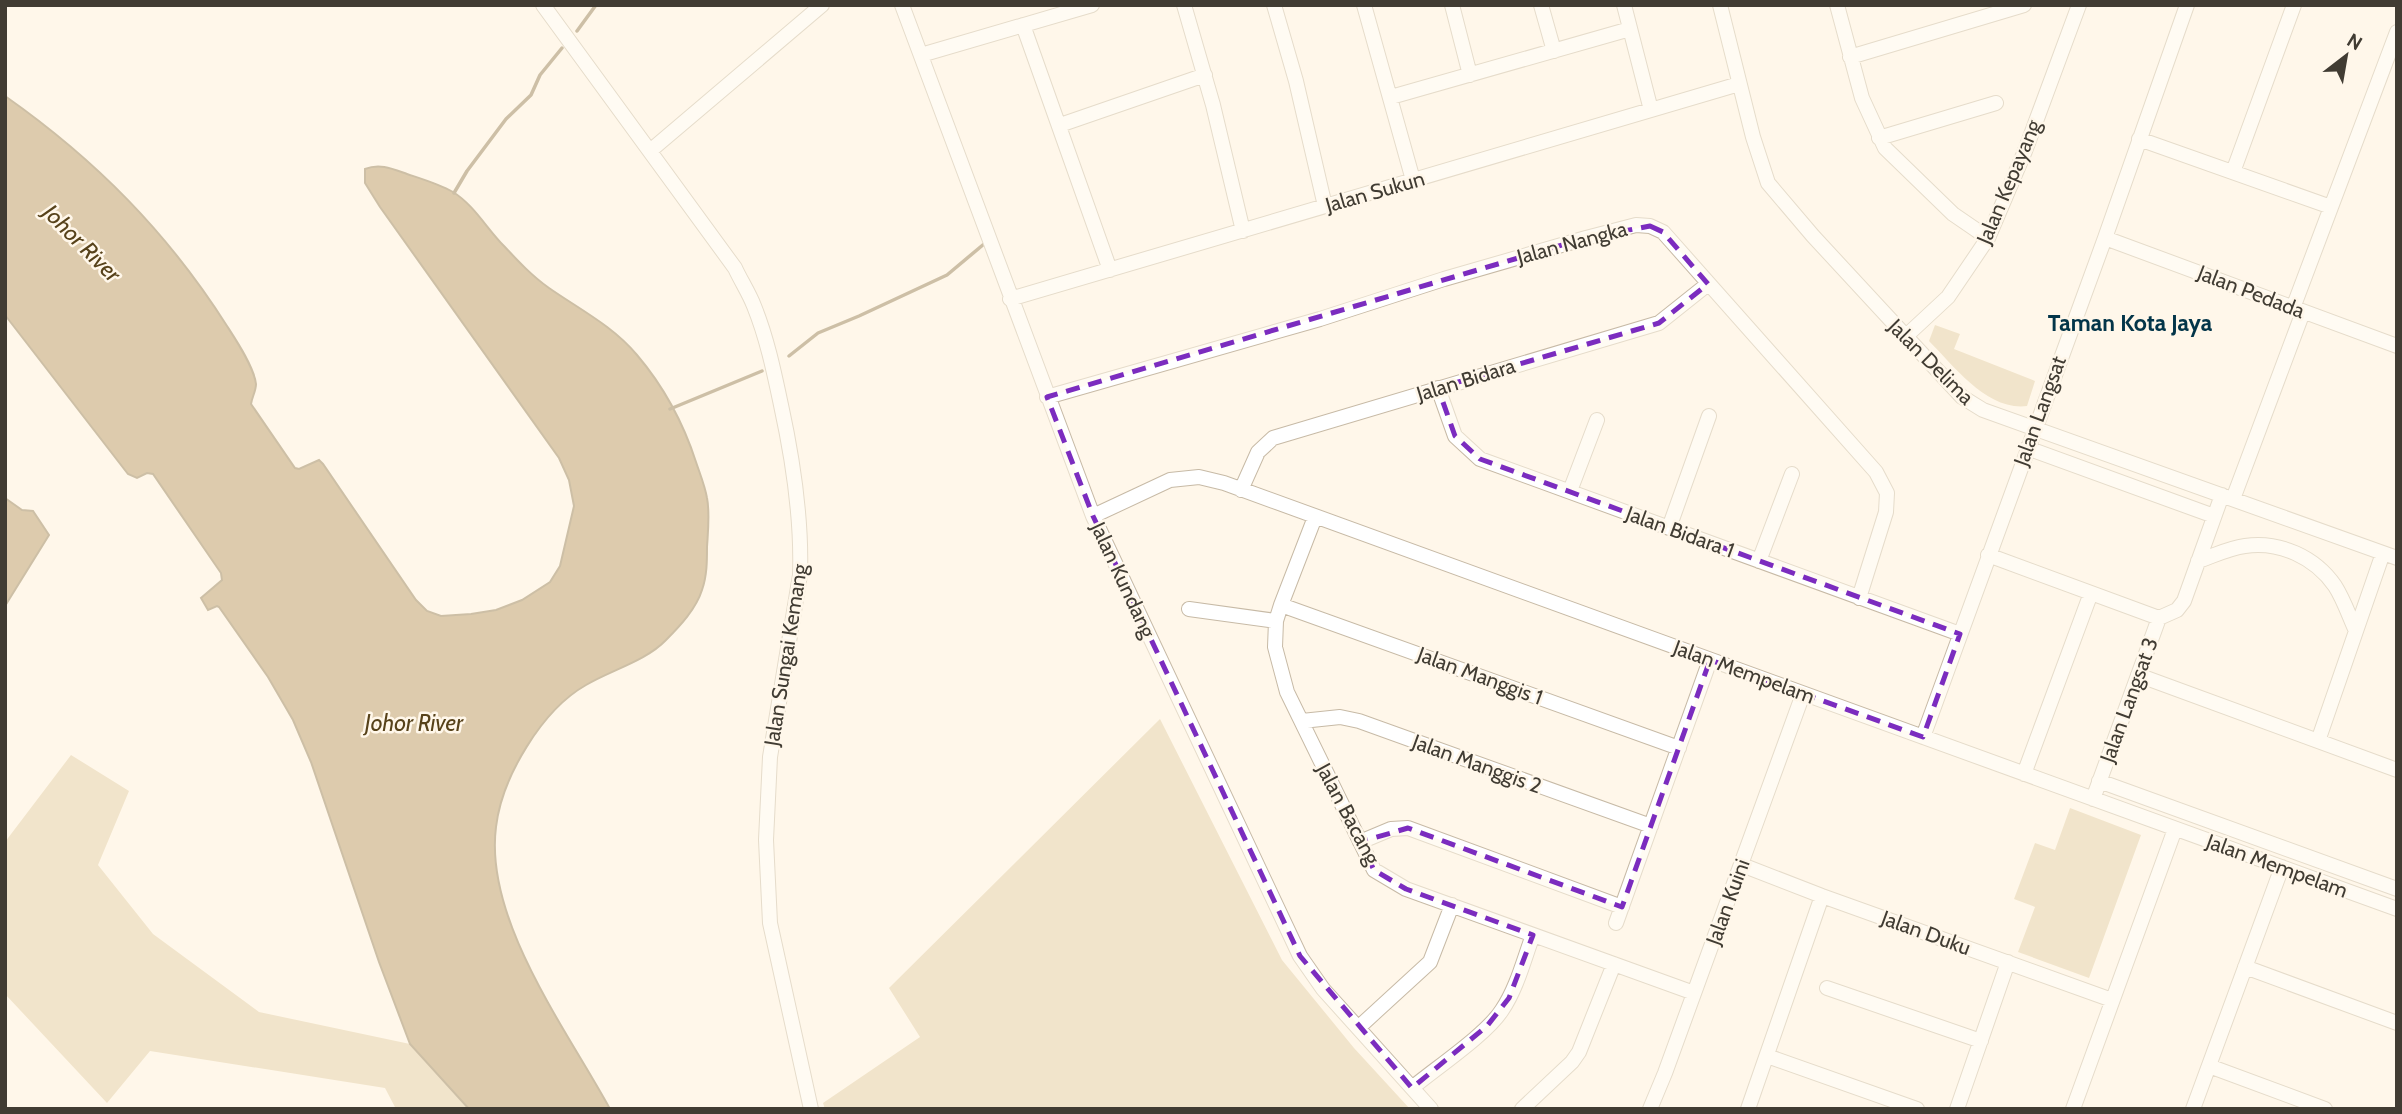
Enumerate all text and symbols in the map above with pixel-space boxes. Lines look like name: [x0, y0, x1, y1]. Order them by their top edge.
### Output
north arrow: [2311, 21, 2381, 91]
text: N: [2343, 29, 2366, 55]
street label: Jalan Kepayang: [1971, 115, 2046, 249]
street label: Jalan Sukun: [1321, 165, 1427, 218]
water label: Johor River: [36, 197, 127, 288]
street label: Jalan Nangka: [1513, 216, 1630, 269]
street label: Jalan Pedada: [2193, 259, 2308, 323]
district label: Taman Kota Jaya: [2048, 309, 2213, 337]
street label: Jalan Delima: [1883, 313, 1979, 410]
street label: Jalan Langsat: [2008, 352, 2071, 470]
street label: Jalan Bidara: [1413, 353, 1518, 407]
street label: Jalan Bidara 1: [1622, 500, 1738, 563]
street label: Jalan Kundang: [1085, 517, 1161, 642]
street label: Jalan Sungai Kemang: [759, 562, 812, 749]
street label: Jalan Mempelam: [1669, 634, 1818, 709]
street label: Jalan Langsat 3: [2094, 634, 2163, 767]
street label: Jalan Manggis 1: [1413, 641, 1546, 710]
water label: Johor River: [363, 709, 464, 737]
street label: Jalan Manggis 2: [1408, 728, 1545, 798]
street label: Jalan Bacang: [1311, 758, 1386, 869]
street label: Jalan Mempelam: [2202, 828, 2351, 903]
street label: Jalan Kuini: [1700, 855, 1755, 949]
street label: Jalan Duku: [1877, 904, 1974, 960]

